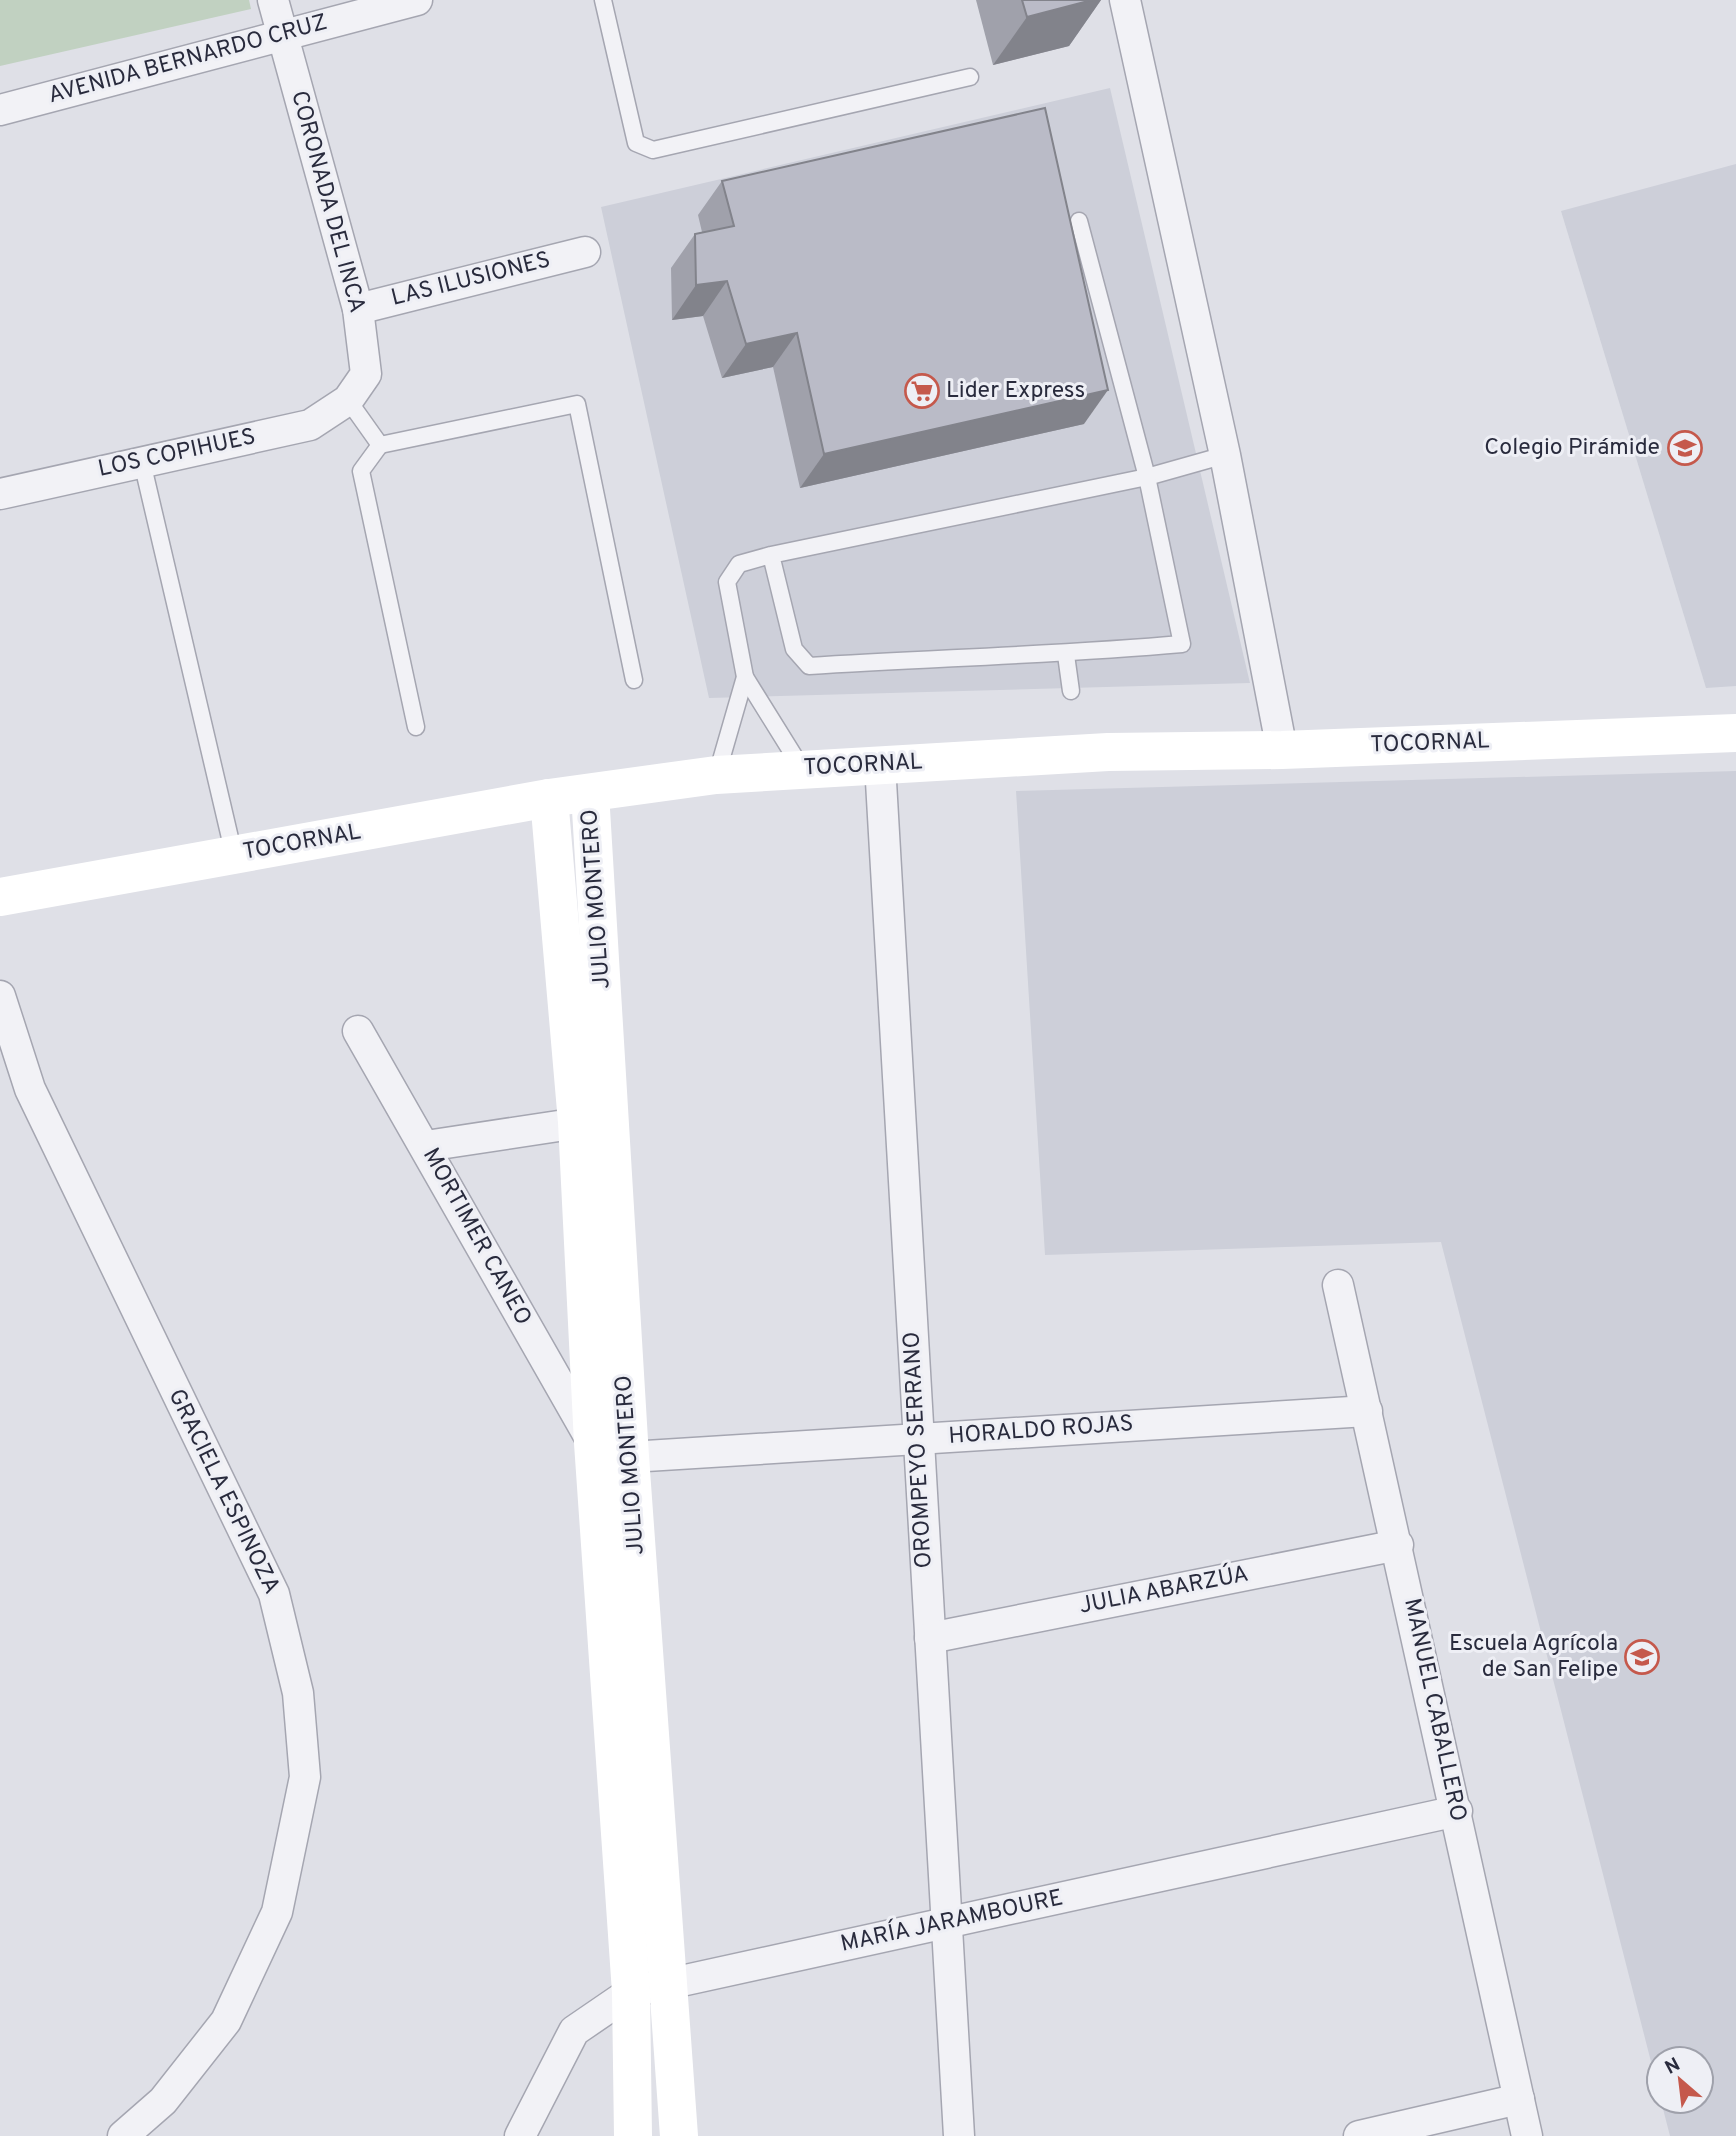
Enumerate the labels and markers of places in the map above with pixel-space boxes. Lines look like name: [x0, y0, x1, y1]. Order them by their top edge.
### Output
supermarket icon: Lider Express: [903, 372, 941, 410]
place label: Lider Express: [946, 377, 1085, 406]
school or university icon: Colegio Pirámide: [1666, 429, 1704, 467]
place label: Colegio Pirámide: [1484, 434, 1660, 463]
place label: Escuela Agrícola de San Felipe: [1449, 1630, 1618, 1685]
school or university icon: Escuela Agrícola de San Felipe: [1623, 1638, 1661, 1676]

